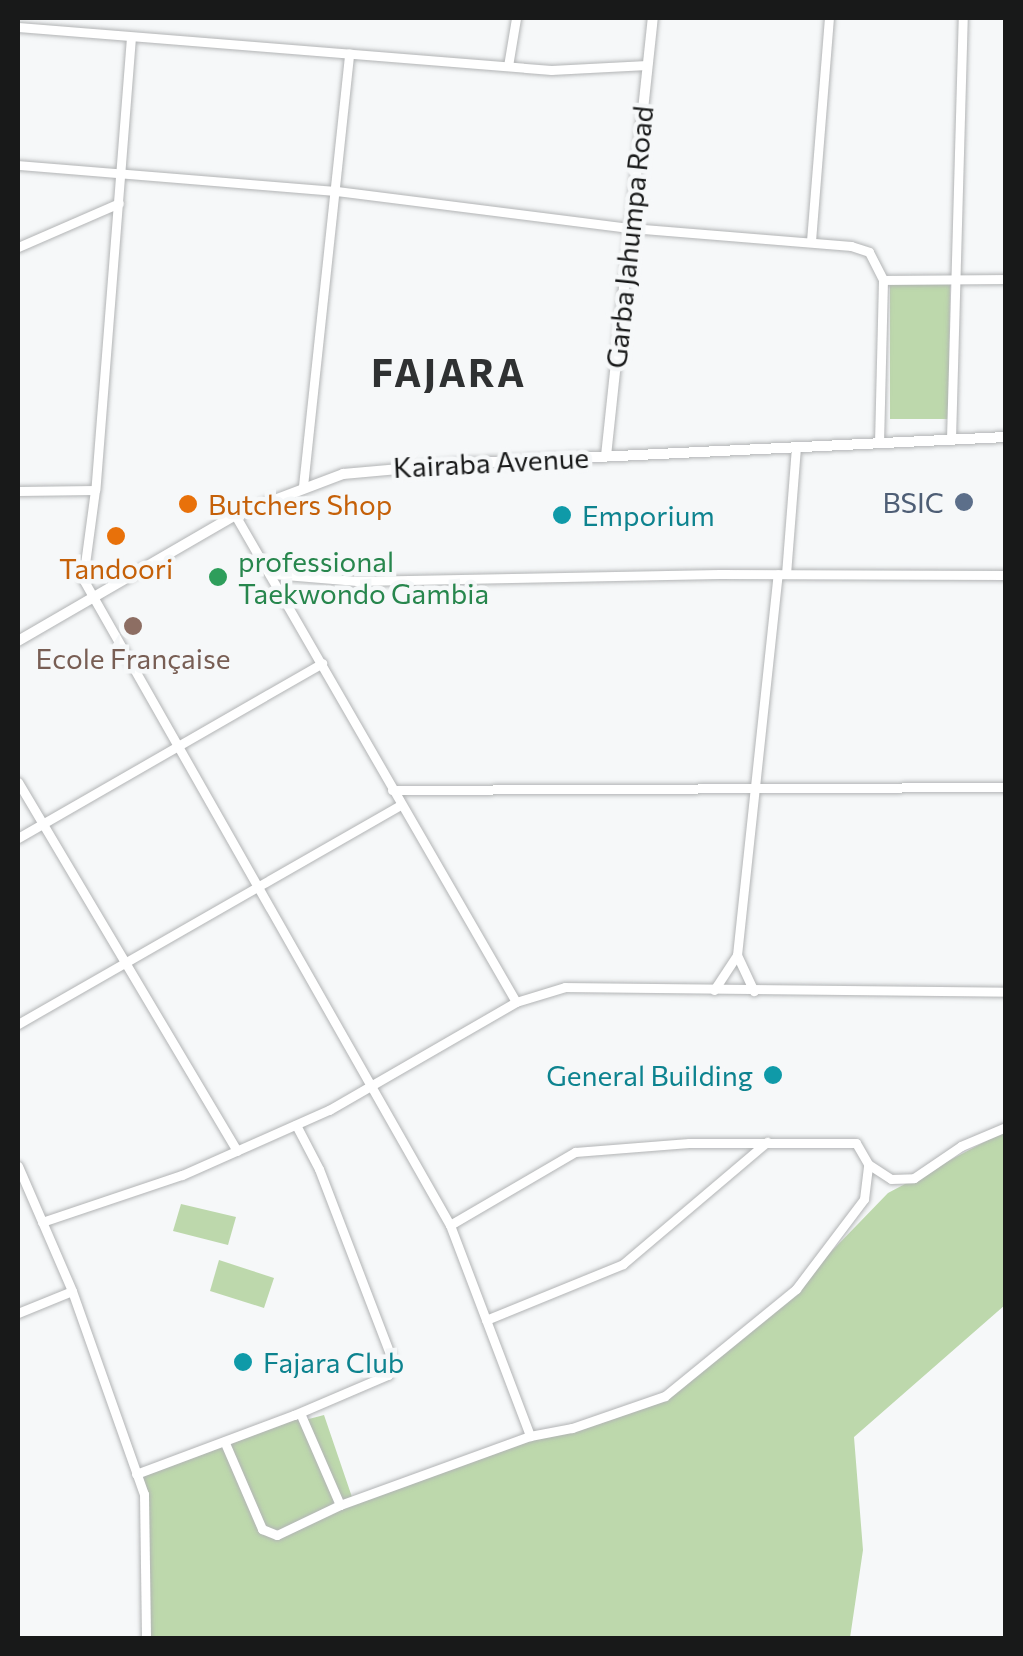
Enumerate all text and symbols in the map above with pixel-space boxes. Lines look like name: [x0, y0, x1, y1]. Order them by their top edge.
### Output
street label: Garba Jahumpa Road: [599, 104, 659, 370]
district label: FAJARA: [371, 349, 527, 395]
street label: Kairaba Avenue: [392, 440, 590, 484]
place label: BSIC: [882, 485, 944, 519]
place label: Butchers Shop: [208, 487, 392, 521]
marker: BSIC: [953, 491, 975, 513]
marker: Butchers Shop: [177, 493, 199, 515]
place label: Emporium: [582, 498, 715, 532]
marker: Emporium: [551, 504, 573, 526]
marker: Tandoori: [105, 525, 127, 547]
place label: professional Taekwondo Gambia: [238, 544, 489, 610]
place label: Tandoori: [59, 551, 173, 585]
marker: professional Taekwondo Gambia: [207, 566, 229, 588]
marker: Ecole Française: [122, 615, 144, 637]
place label: Ecole Française: [36, 641, 230, 675]
place label: General Building: [546, 1058, 753, 1092]
marker: General Building: [762, 1064, 784, 1086]
place label: Fajara Club: [263, 1345, 404, 1379]
marker: Fajara Club: [232, 1351, 254, 1373]

